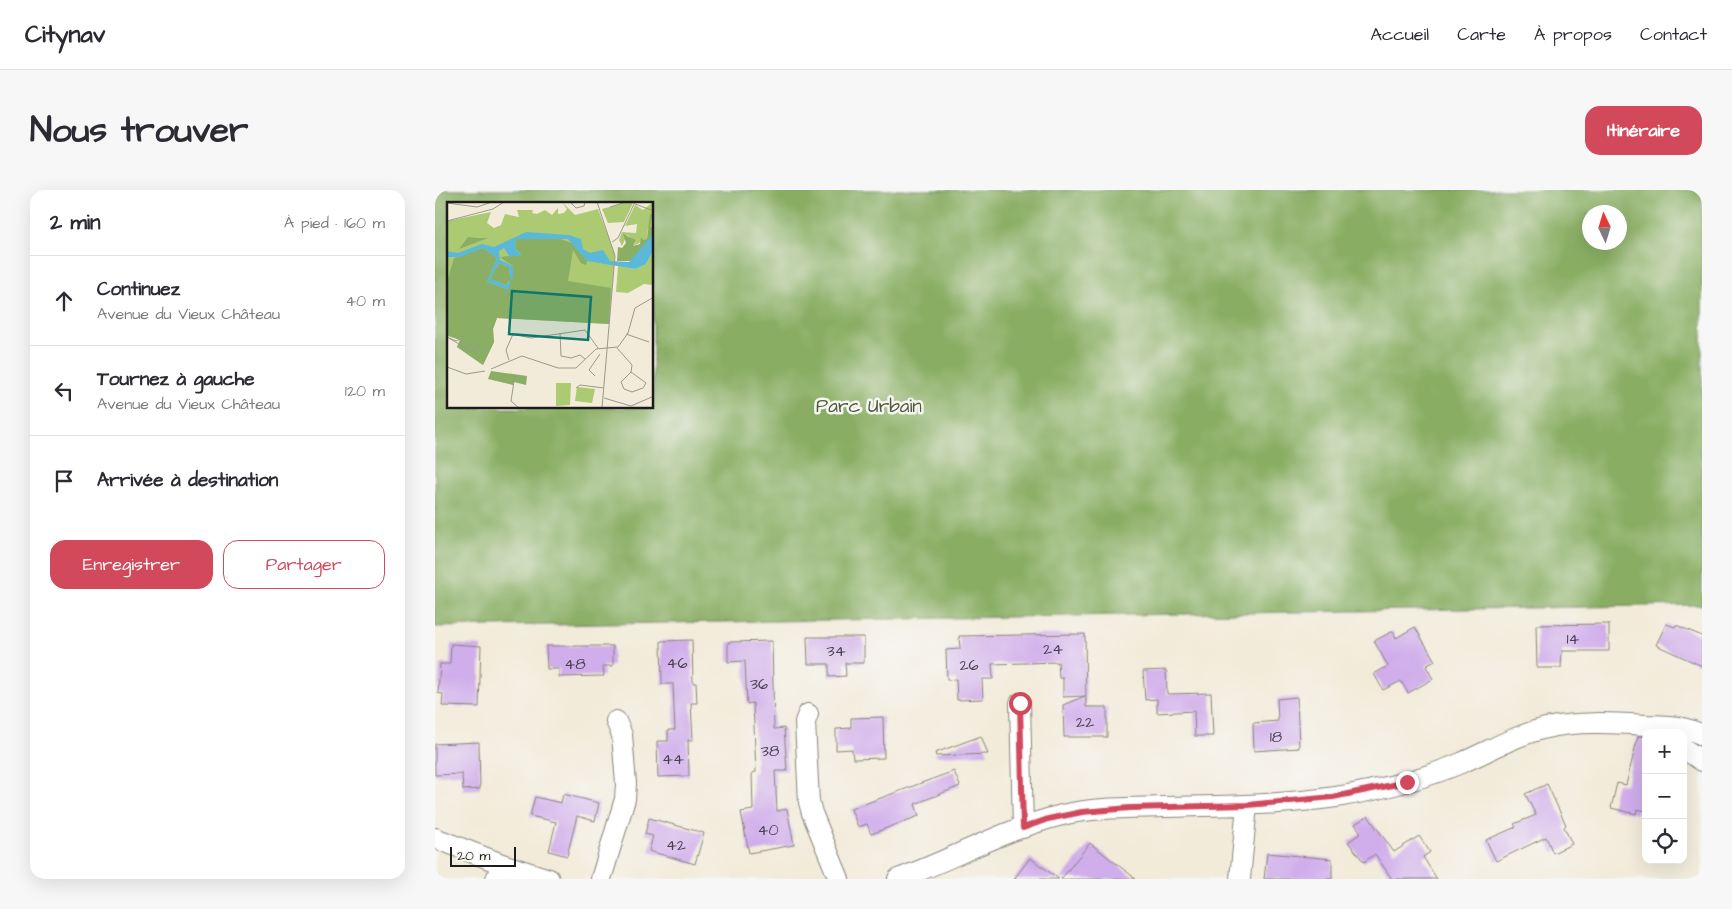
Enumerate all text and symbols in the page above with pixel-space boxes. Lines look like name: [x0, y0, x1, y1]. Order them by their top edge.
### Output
text: Citynav: [25, 18, 105, 52]
text: Accueil: [1370, 22, 1429, 47]
text: Carte: [1457, 22, 1506, 47]
text: À propos: [1534, 22, 1612, 47]
text: Contact: [1640, 22, 1707, 47]
text: Nous trouver: [30, 106, 248, 155]
button: Itinéraire: [1585, 106, 1702, 155]
inset map: [447, 202, 654, 409]
north arrow: [1582, 205, 1627, 250]
text: 2 min: [50, 208, 100, 237]
text: À pied · 160 m: [284, 212, 385, 234]
text: Continuez: [97, 276, 180, 303]
icon: ahead: [50, 287, 78, 315]
text: 40 m: [345, 290, 385, 312]
text: Avenue du Vieux Château: [97, 303, 280, 325]
text: Tournez à gauche: [97, 366, 255, 393]
icon: left: [50, 377, 78, 405]
text: 120 m: [345, 380, 385, 402]
text: Avenue du Vieux Château: [97, 393, 280, 415]
park label: Parc Urbain: [816, 393, 922, 420]
icon: arrive: [50, 467, 78, 495]
text: Arrivée à destination: [97, 467, 278, 494]
button: Enregistrer: [50, 540, 213, 589]
button: Partager: [223, 540, 385, 589]
house number: 14: [1567, 628, 1580, 650]
house number: 24: [1043, 638, 1063, 660]
house number: 34: [826, 640, 846, 662]
house number: 46: [667, 652, 687, 674]
house number: 48: [564, 653, 586, 675]
house number: 26: [959, 654, 979, 676]
house number: 36: [750, 673, 768, 695]
route start: [1009, 692, 1032, 715]
house number: 22: [1076, 711, 1094, 733]
house number: 18: [1270, 726, 1282, 748]
map controls: [1642, 729, 1687, 864]
button: +: [1642, 729, 1687, 774]
house number: 38: [761, 740, 779, 762]
house number: 44: [662, 748, 684, 770]
route end: [1396, 771, 1419, 794]
button: −: [1642, 774, 1687, 819]
house number: 40: [758, 819, 778, 841]
button: locate: [1642, 819, 1687, 864]
house number: 42: [666, 834, 686, 856]
scale bar: [450, 844, 516, 867]
text: 20 m: [457, 846, 490, 866]

